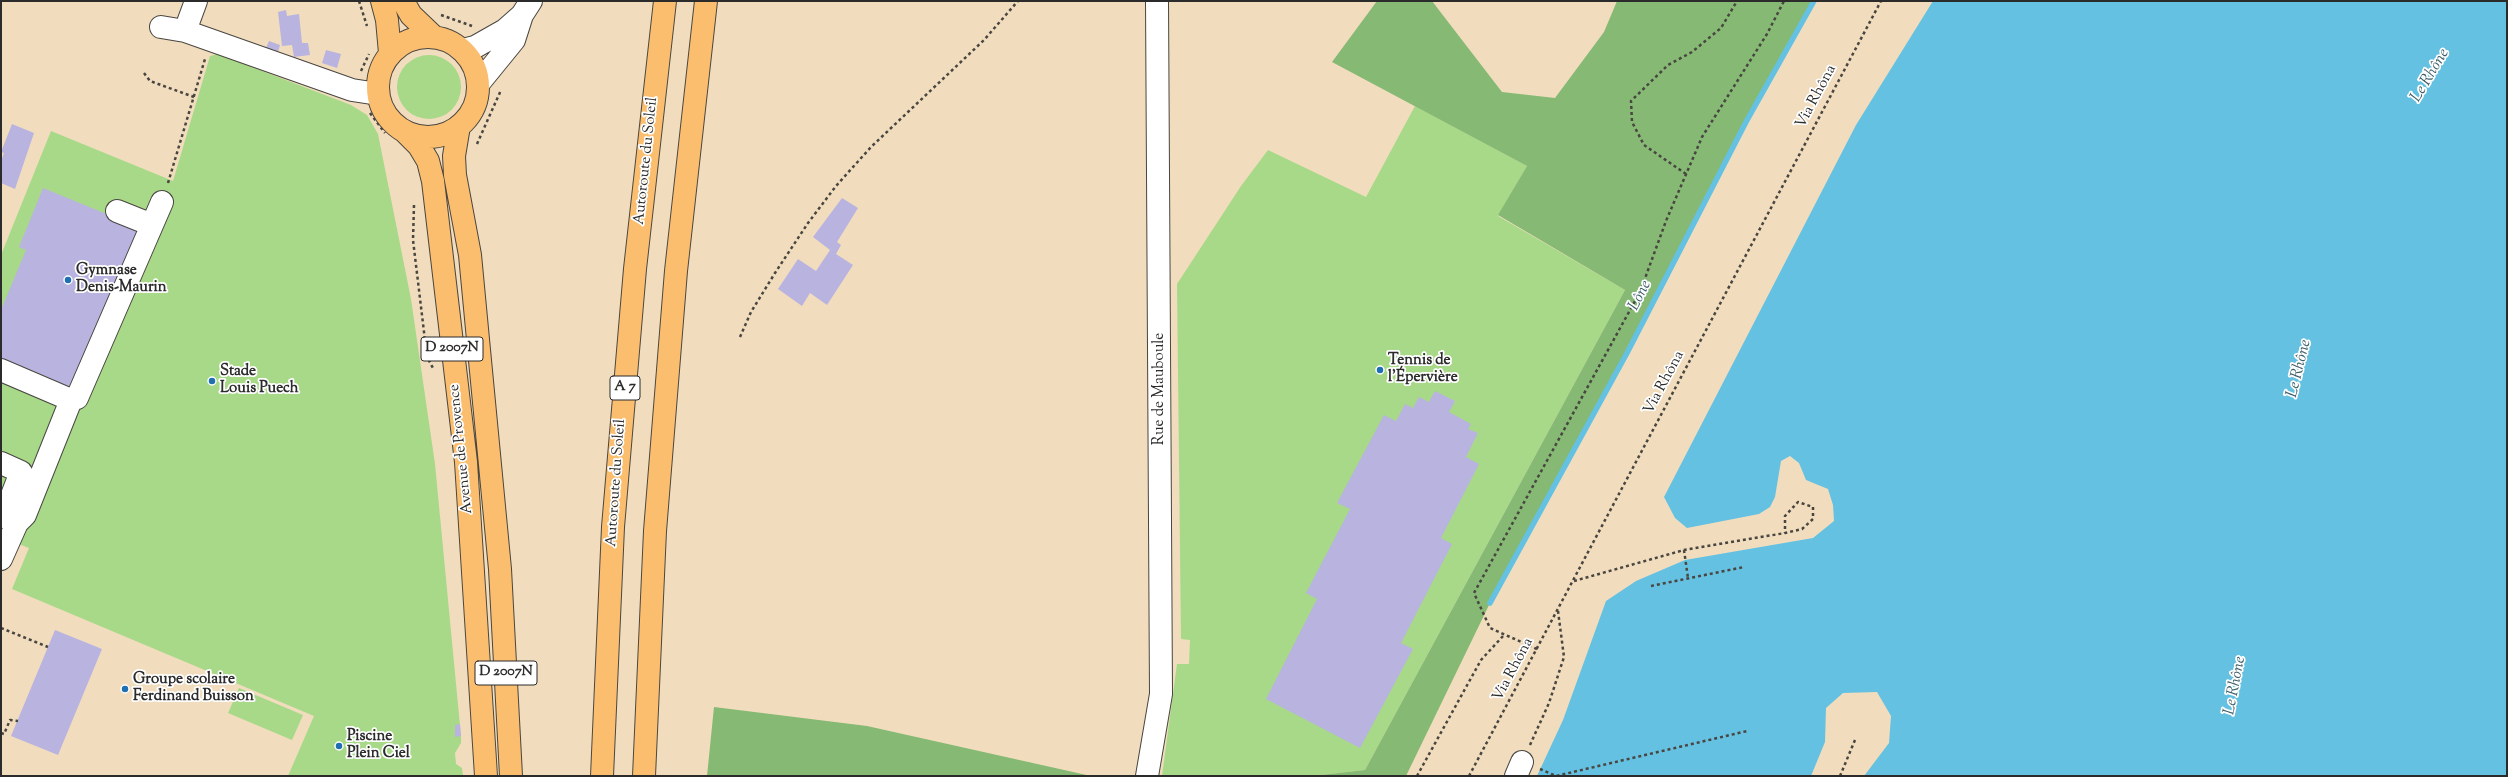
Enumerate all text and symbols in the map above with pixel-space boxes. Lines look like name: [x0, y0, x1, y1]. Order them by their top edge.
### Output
water label: Le Rhône: [2408, 46, 2454, 106]
street label: Via Rhôna: [1793, 62, 1841, 132]
street label: Autoroute du Soleil: [631, 96, 663, 226]
place label: Gymnase Denis-Maurin: [76, 262, 167, 297]
marker: Gymnase Denis-Maurin: [63, 275, 73, 285]
water label: Lône: [1625, 278, 1657, 314]
street label: Rue de Mauboule: [1151, 333, 1169, 445]
road number: D 2007N: [421, 337, 483, 361]
water label: Le Rhône: [2284, 338, 2316, 400]
street label: Via Rhôna: [1641, 348, 1689, 418]
place label: Tennis de l'Épervière: [1388, 352, 1458, 387]
place label: Stade Louis Puech: [220, 363, 299, 398]
marker: Tennis de l'Épervière: [1375, 365, 1385, 375]
marker: Stade Louis Puech: [207, 376, 217, 386]
road number: A 7: [610, 376, 640, 400]
street label: Avenue de Provence: [446, 383, 478, 515]
street label: Autoroute du Soleil: [604, 418, 630, 548]
street label: Via Rhôna: [1490, 635, 1538, 705]
water label: Le Rhône: [2221, 655, 2251, 717]
road number: D 2007N: [475, 661, 537, 685]
place label: Groupe scolaire Ferdinand Buisson: [133, 671, 254, 706]
marker: Groupe scolaire Ferdinand Buisson: [120, 684, 130, 694]
place label: Piscine Plein Ciel: [347, 728, 410, 763]
marker: Piscine Plein Ciel: [334, 741, 344, 751]

